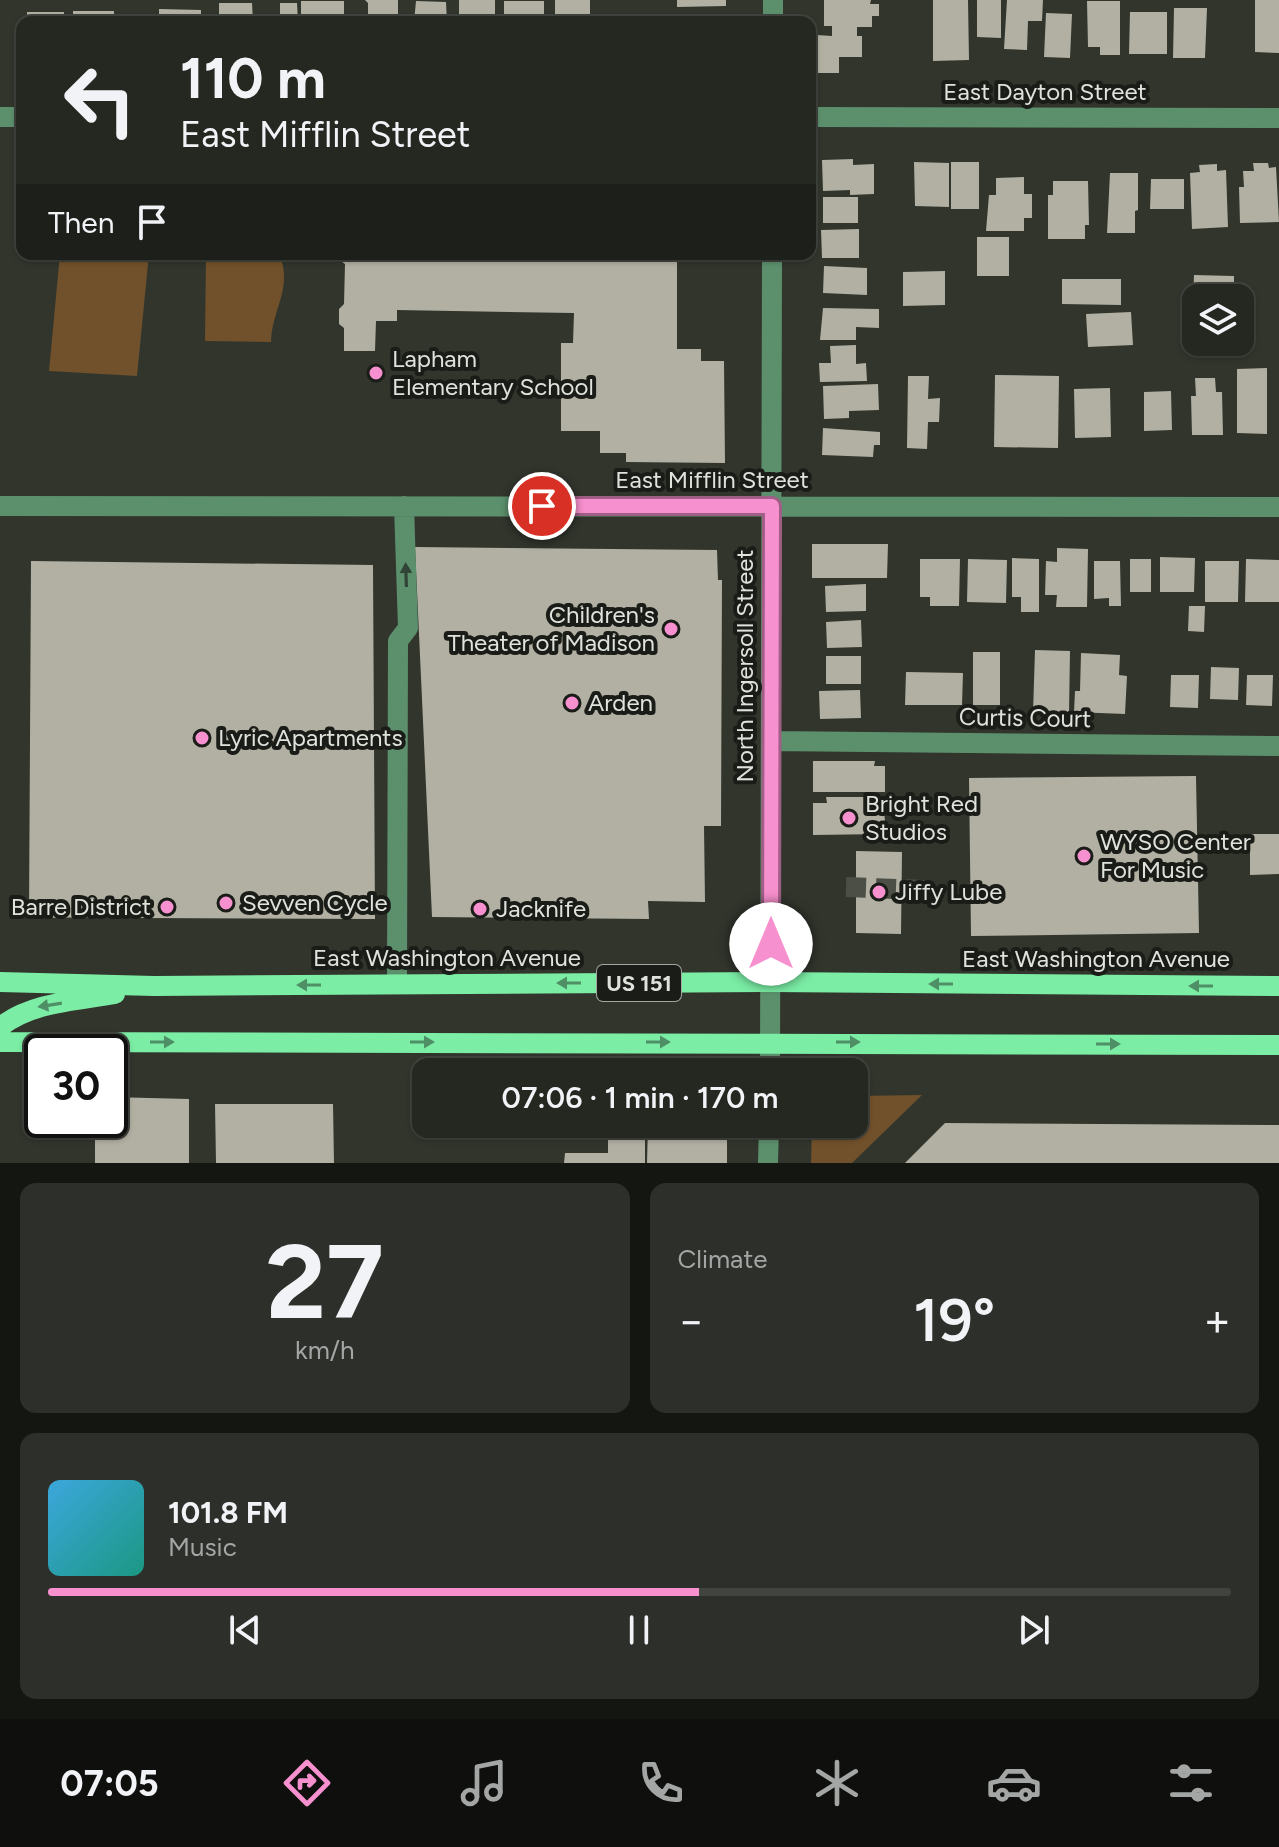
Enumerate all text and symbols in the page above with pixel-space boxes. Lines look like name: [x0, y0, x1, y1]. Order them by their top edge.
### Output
text: 110 m: [180, 45, 326, 112]
icon: left: [48, 48, 152, 152]
street label: East Dayton Street: [943, 77, 1147, 106]
text: East Mifflin Street: [180, 113, 470, 156]
icon: arrive: [130, 200, 174, 244]
text: Then: [48, 204, 114, 241]
map controls: [1182, 284, 1254, 356]
button: layers: [1182, 284, 1254, 356]
place label: Lapham Elementary School: [392, 344, 594, 401]
marker: Lapham Elementary School: [367, 364, 385, 382]
street label: East Mifflin Street: [615, 465, 809, 494]
pin: [508, 472, 576, 540]
icon: arrive: [520, 484, 564, 528]
street label: North Ingersoll Street: [730, 550, 759, 783]
one-way arrow: [400, 562, 412, 587]
place label: Children's Theater of Madison: [447, 600, 655, 657]
marker: Children's Theater of Madison: [662, 620, 680, 638]
place label: Arden: [588, 688, 653, 717]
marker: Arden: [563, 694, 581, 712]
street label: Curtis Court: [959, 702, 1091, 733]
place label: Lyric Apartments: [218, 723, 403, 752]
marker: Lyric Apartments: [193, 729, 211, 747]
place label: Bright Red Studios: [865, 789, 978, 846]
marker: Bright Red Studios: [840, 809, 858, 827]
place label: WYSO Center For Music: [1100, 827, 1251, 884]
marker: WYSO Center For Music: [1075, 847, 1093, 865]
place label: Jiffy Lube: [895, 877, 1002, 906]
marker: Jiffy Lube: [870, 883, 888, 901]
place label: Sevven Cycle: [242, 888, 388, 917]
place label: Barre District: [11, 892, 151, 921]
marker: Sevven Cycle: [217, 894, 235, 912]
place label: Jacknife: [496, 894, 586, 923]
marker: Barre District: [158, 898, 176, 916]
marker: Jacknife: [471, 900, 489, 918]
position arrow: [729, 902, 813, 986]
street label: East Washington Avenue: [313, 943, 581, 972]
street label: East Washington Avenue: [962, 944, 1230, 973]
road number: US 151: [597, 965, 681, 1001]
one-way arrow: [556, 977, 581, 989]
one-way arrow: [928, 977, 953, 990]
one-way arrow: [296, 979, 321, 991]
one-way arrow: [1188, 980, 1213, 992]
one-way arrow: [37, 1000, 62, 1012]
speed limit sign: 30: [24, 1034, 128, 1138]
one-way arrow: [150, 1036, 175, 1048]
one-way arrow: [410, 1036, 435, 1048]
one-way arrow: [646, 1036, 671, 1048]
one-way arrow: [836, 1036, 861, 1048]
one-way arrow: [1096, 1038, 1121, 1050]
text: 07:06 · 1 min · 170 m: [502, 1079, 778, 1116]
text: 27: [266, 1219, 384, 1344]
text: Climate: [678, 1243, 767, 1275]
text: 19°: [913, 1284, 995, 1356]
text: −: [678, 1294, 705, 1347]
text: +: [1204, 1294, 1231, 1347]
text: km/h: [295, 1334, 354, 1366]
text: 101.8 FM: [168, 1494, 288, 1531]
text: Music: [168, 1531, 237, 1563]
icon: previous: [223, 1608, 267, 1652]
icon: pause: [617, 1608, 661, 1652]
icon: next: [1012, 1608, 1056, 1652]
icon: directions: [279, 1755, 335, 1811]
icon: music: [456, 1755, 512, 1811]
icon: phone: [633, 1755, 689, 1811]
icon: climate: [809, 1755, 865, 1811]
icon: car: [986, 1755, 1042, 1811]
icon: filters: [1163, 1755, 1219, 1811]
text: 07:05: [60, 1762, 159, 1805]

